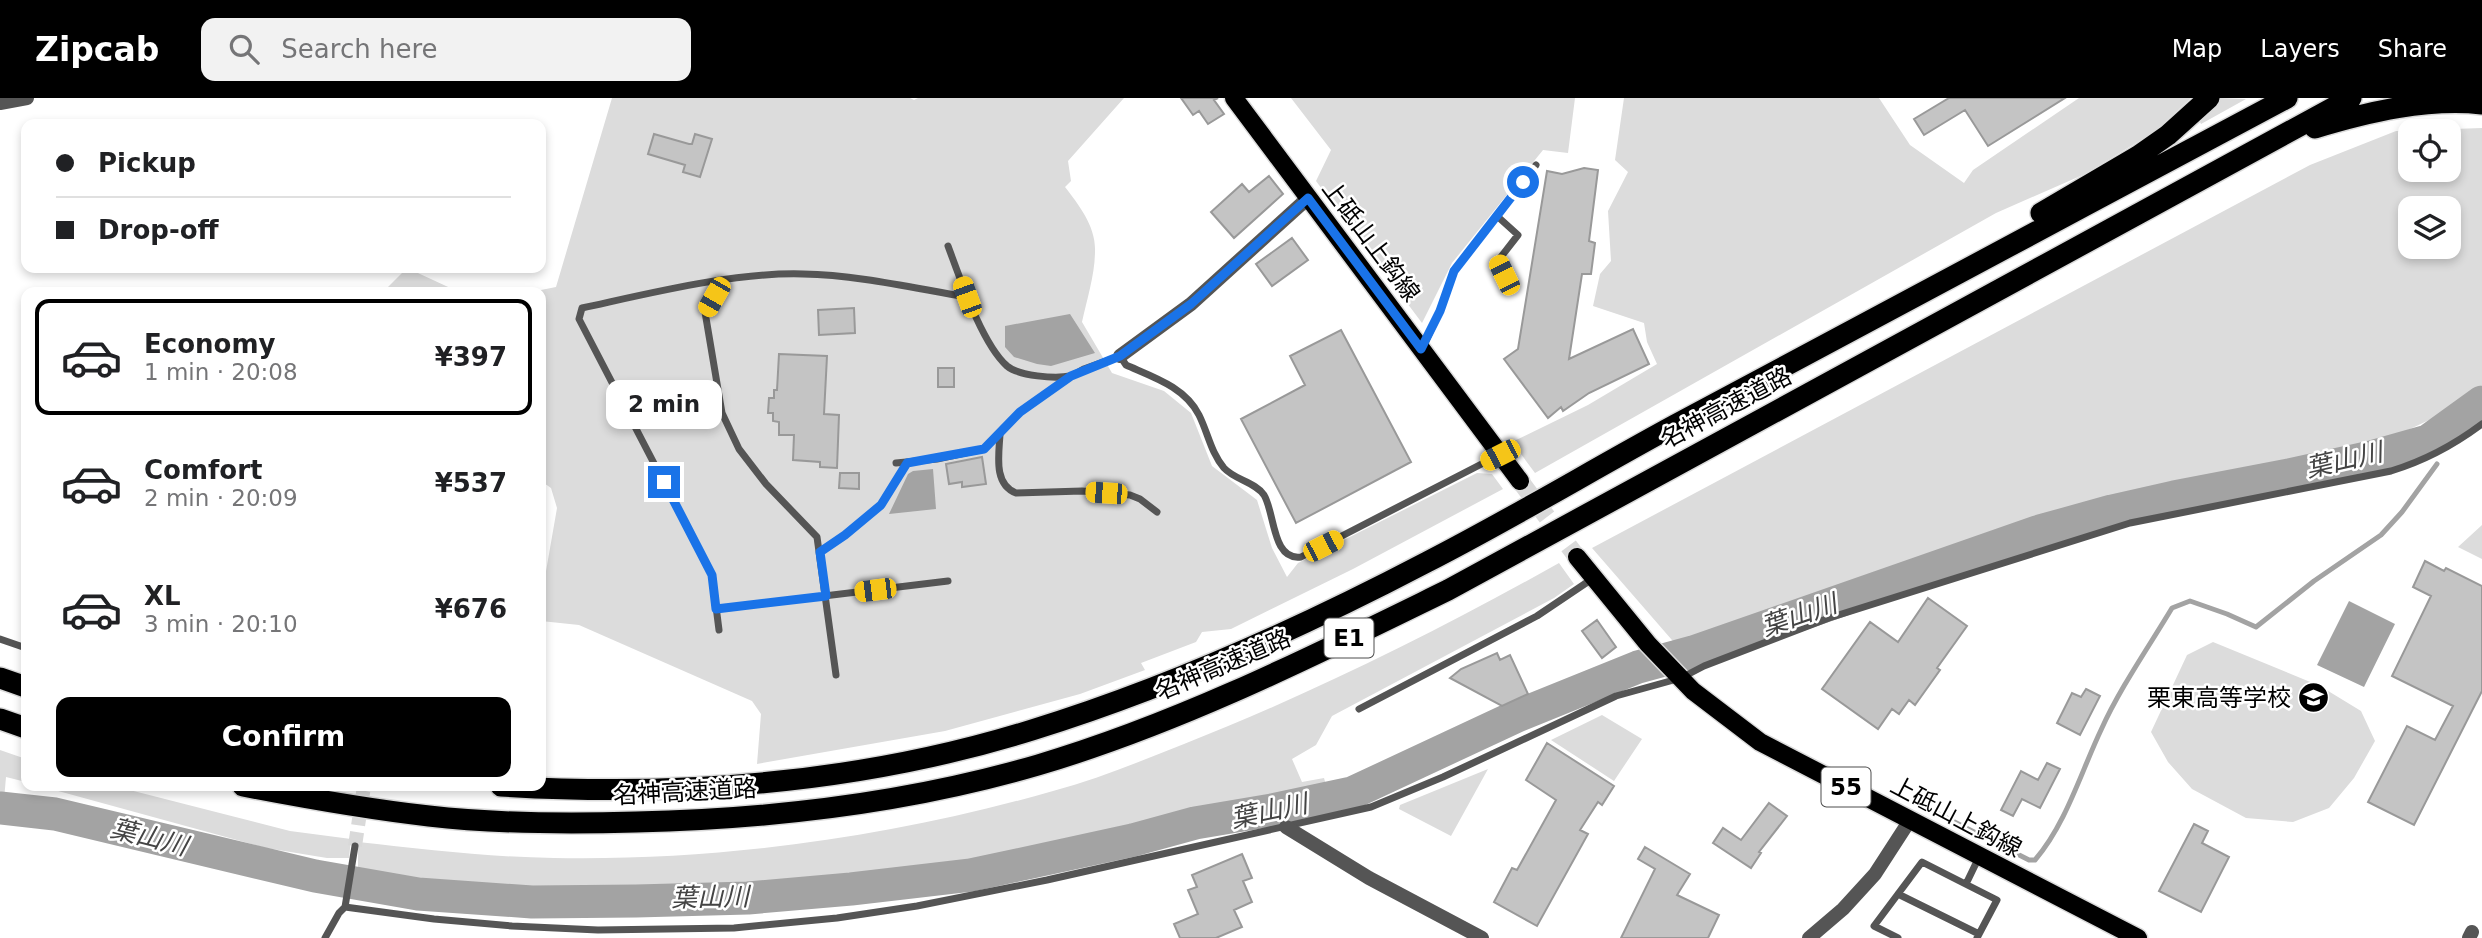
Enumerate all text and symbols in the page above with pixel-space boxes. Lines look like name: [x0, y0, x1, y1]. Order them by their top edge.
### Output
search box: [201, 18, 691, 81]
text: Zipcab: [35, 30, 159, 69]
icon: search: [225, 30, 263, 68]
text: Search here: [281, 34, 438, 64]
text: Map: [2172, 35, 2222, 63]
text: Layers: [2260, 35, 2340, 63]
text: Share: [2378, 35, 2447, 63]
map controls: [2398, 119, 2461, 259]
button: locate: [2398, 119, 2461, 182]
text: Pickup: [98, 148, 196, 178]
route start: [1507, 166, 1539, 198]
street label: 上砥山上鈎線: [1316, 175, 1426, 307]
button: layers: [2398, 196, 2461, 259]
text: Drop-off: [98, 215, 219, 245]
car: [1486, 252, 1523, 298]
car: [695, 274, 734, 320]
car: [950, 274, 985, 320]
icon: car: [60, 326, 123, 389]
text: Economy: [144, 329, 275, 359]
text: ¥397: [435, 342, 507, 372]
text: 1 min · 20:08: [144, 359, 298, 385]
street label: 名神高速道路: [1656, 362, 1796, 454]
callout: 2 min: [606, 380, 722, 430]
text: 2 min: [628, 391, 700, 417]
car: [1477, 436, 1524, 474]
water label: 葉山川: [2303, 436, 2388, 483]
icon: car: [60, 452, 123, 515]
text: Comfort: [144, 455, 262, 485]
route end: [648, 466, 680, 498]
text: ¥537: [435, 468, 507, 498]
car: [1085, 481, 1128, 505]
text: 2 min · 20:09: [144, 485, 298, 511]
car: [1300, 527, 1347, 565]
car: [853, 577, 898, 603]
icon: car: [60, 578, 123, 641]
text: XL: [144, 581, 181, 611]
water label: 葉山川: [1757, 587, 1844, 642]
text: ¥676: [435, 594, 507, 624]
text: 3 min · 20:10: [144, 611, 298, 637]
road number: E1: [1324, 618, 1374, 658]
street label: 名神高速道路: [1151, 624, 1295, 706]
school or university icon: 栗東高等学校: [2297, 681, 2331, 715]
place label: 栗東高等学校: [2147, 684, 2291, 712]
button: Confirm: [56, 697, 511, 777]
road number: 55: [1822, 768, 1870, 806]
street label: 上砥山上鈎線: [1886, 771, 2026, 863]
street label: 名神高速道路: [612, 774, 758, 810]
water label: 葉山川: [1228, 788, 1313, 834]
water label: 葉山川: [108, 813, 193, 862]
water label: 葉山川: [671, 881, 752, 913]

